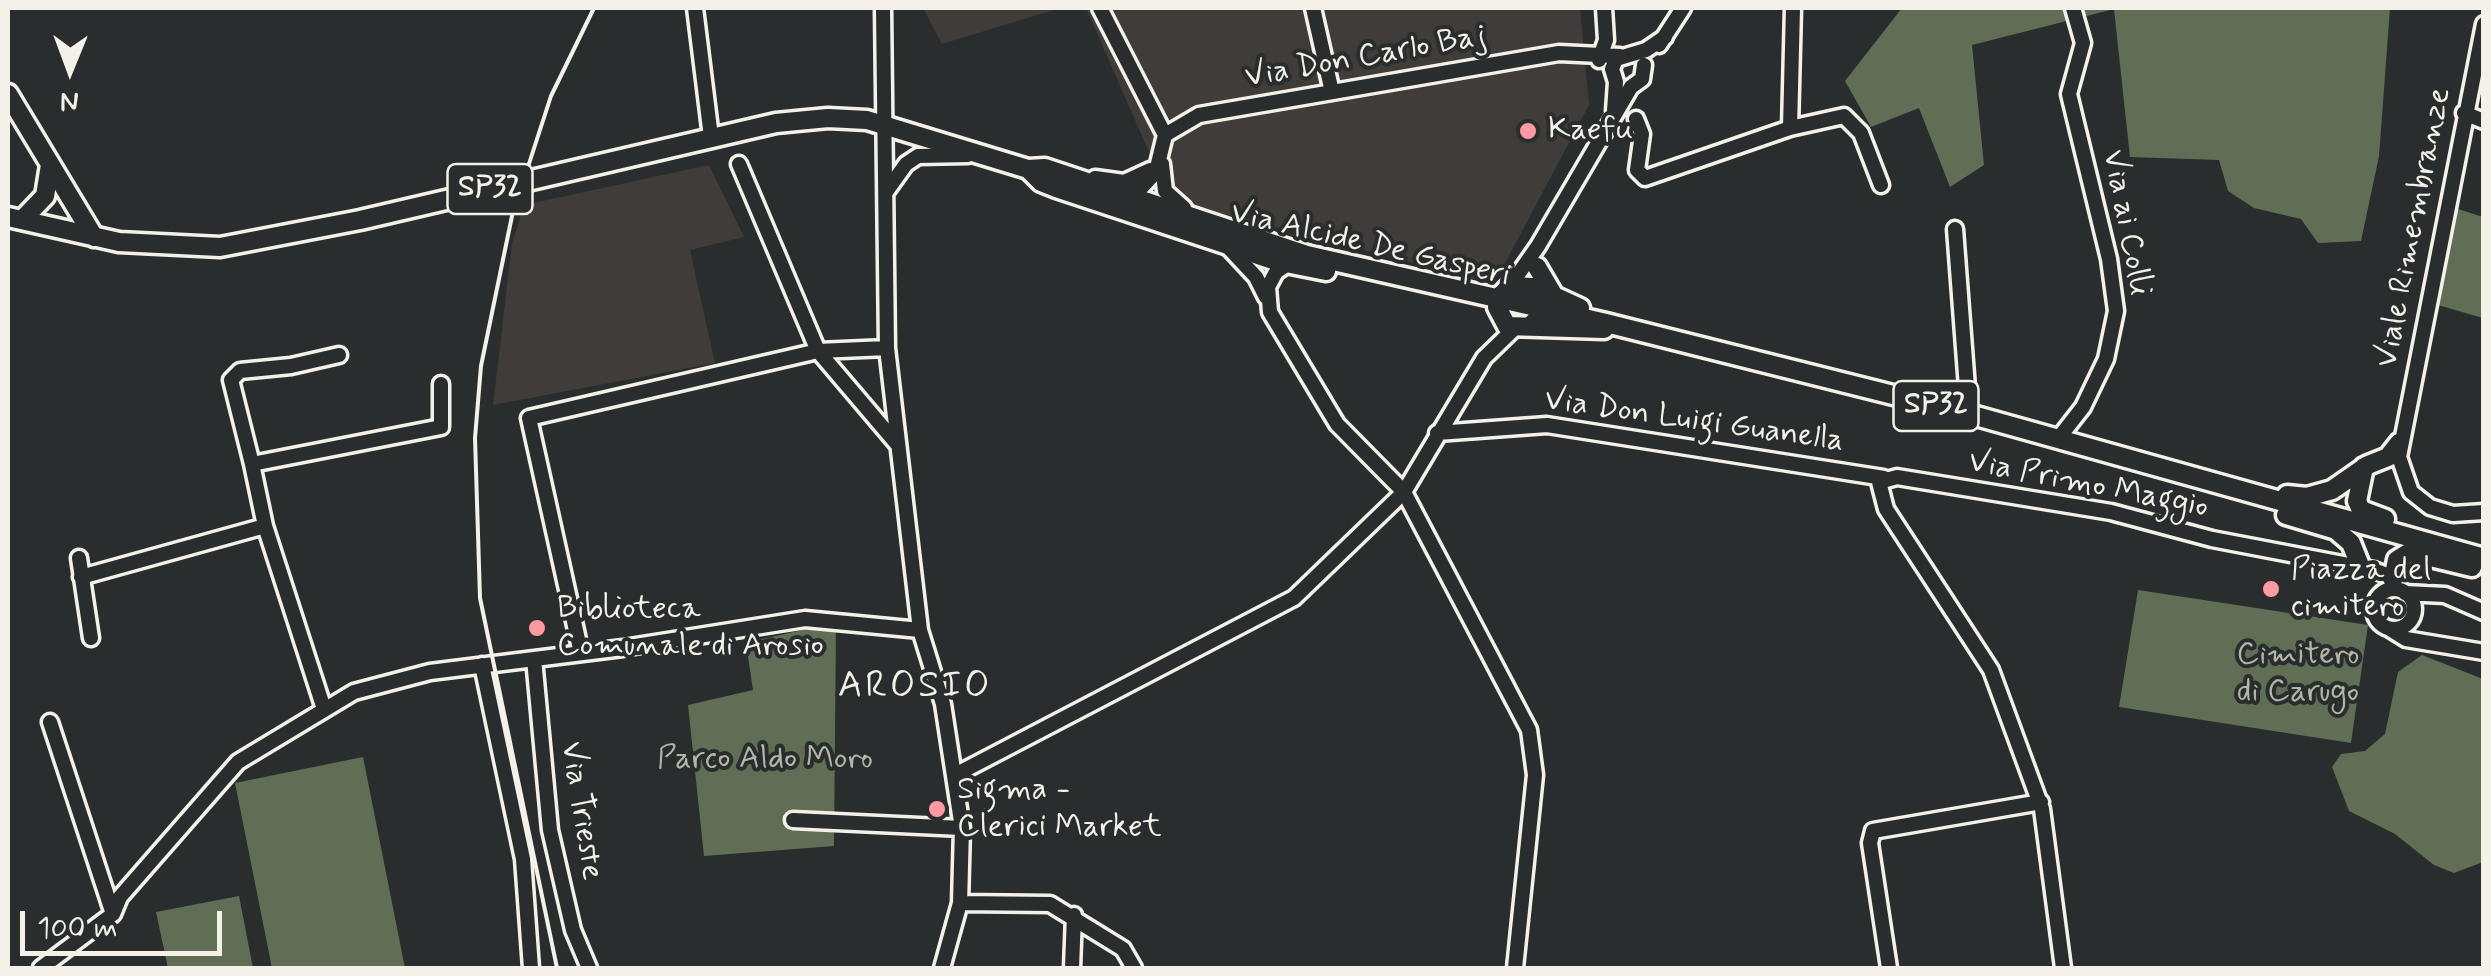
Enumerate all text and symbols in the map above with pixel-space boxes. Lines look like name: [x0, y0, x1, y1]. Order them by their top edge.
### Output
street label: Via Don Carlo Baj: [1242, 18, 1490, 98]
north arrow: [20, 20, 120, 120]
text: N: [60, 82, 79, 119]
street label: Viale Rimembranze: [2369, 85, 2461, 371]
place label: Kaefu: [1548, 112, 1633, 150]
marker: Kaefu: [1517, 120, 1539, 142]
street label: Via ai Colli: [2092, 147, 2158, 299]
road number: SP32: [448, 164, 532, 214]
street label: Via Alcide De Gasperi: [1226, 195, 1514, 297]
road number: SP32: [1894, 381, 1978, 431]
street label: Via Don Luigi Guanella: [1542, 382, 1846, 462]
street label: Via Primo Maggio: [1965, 444, 2211, 528]
place label: Piazza del cimitero: [2291, 552, 2431, 627]
marker: Piazza del cimitero: [2260, 578, 2282, 600]
place label: Biblioteca Comunale di Arosio: [557, 591, 824, 666]
marker: Biblioteca Comunale di Arosio: [526, 617, 548, 639]
park label: Cimitero di Carugo: [2236, 637, 2360, 712]
district label: AROSIO: [843, 665, 987, 711]
street label: Via Trieste: [550, 739, 610, 883]
park label: Parco Aldo Moro: [657, 741, 873, 779]
place label: Sigma - Clerici Market: [957, 772, 1162, 847]
marker: Sigma - Clerici Market: [926, 798, 948, 820]
scale bar: [25, 891, 228, 953]
text: 100 m: [37, 909, 118, 948]

